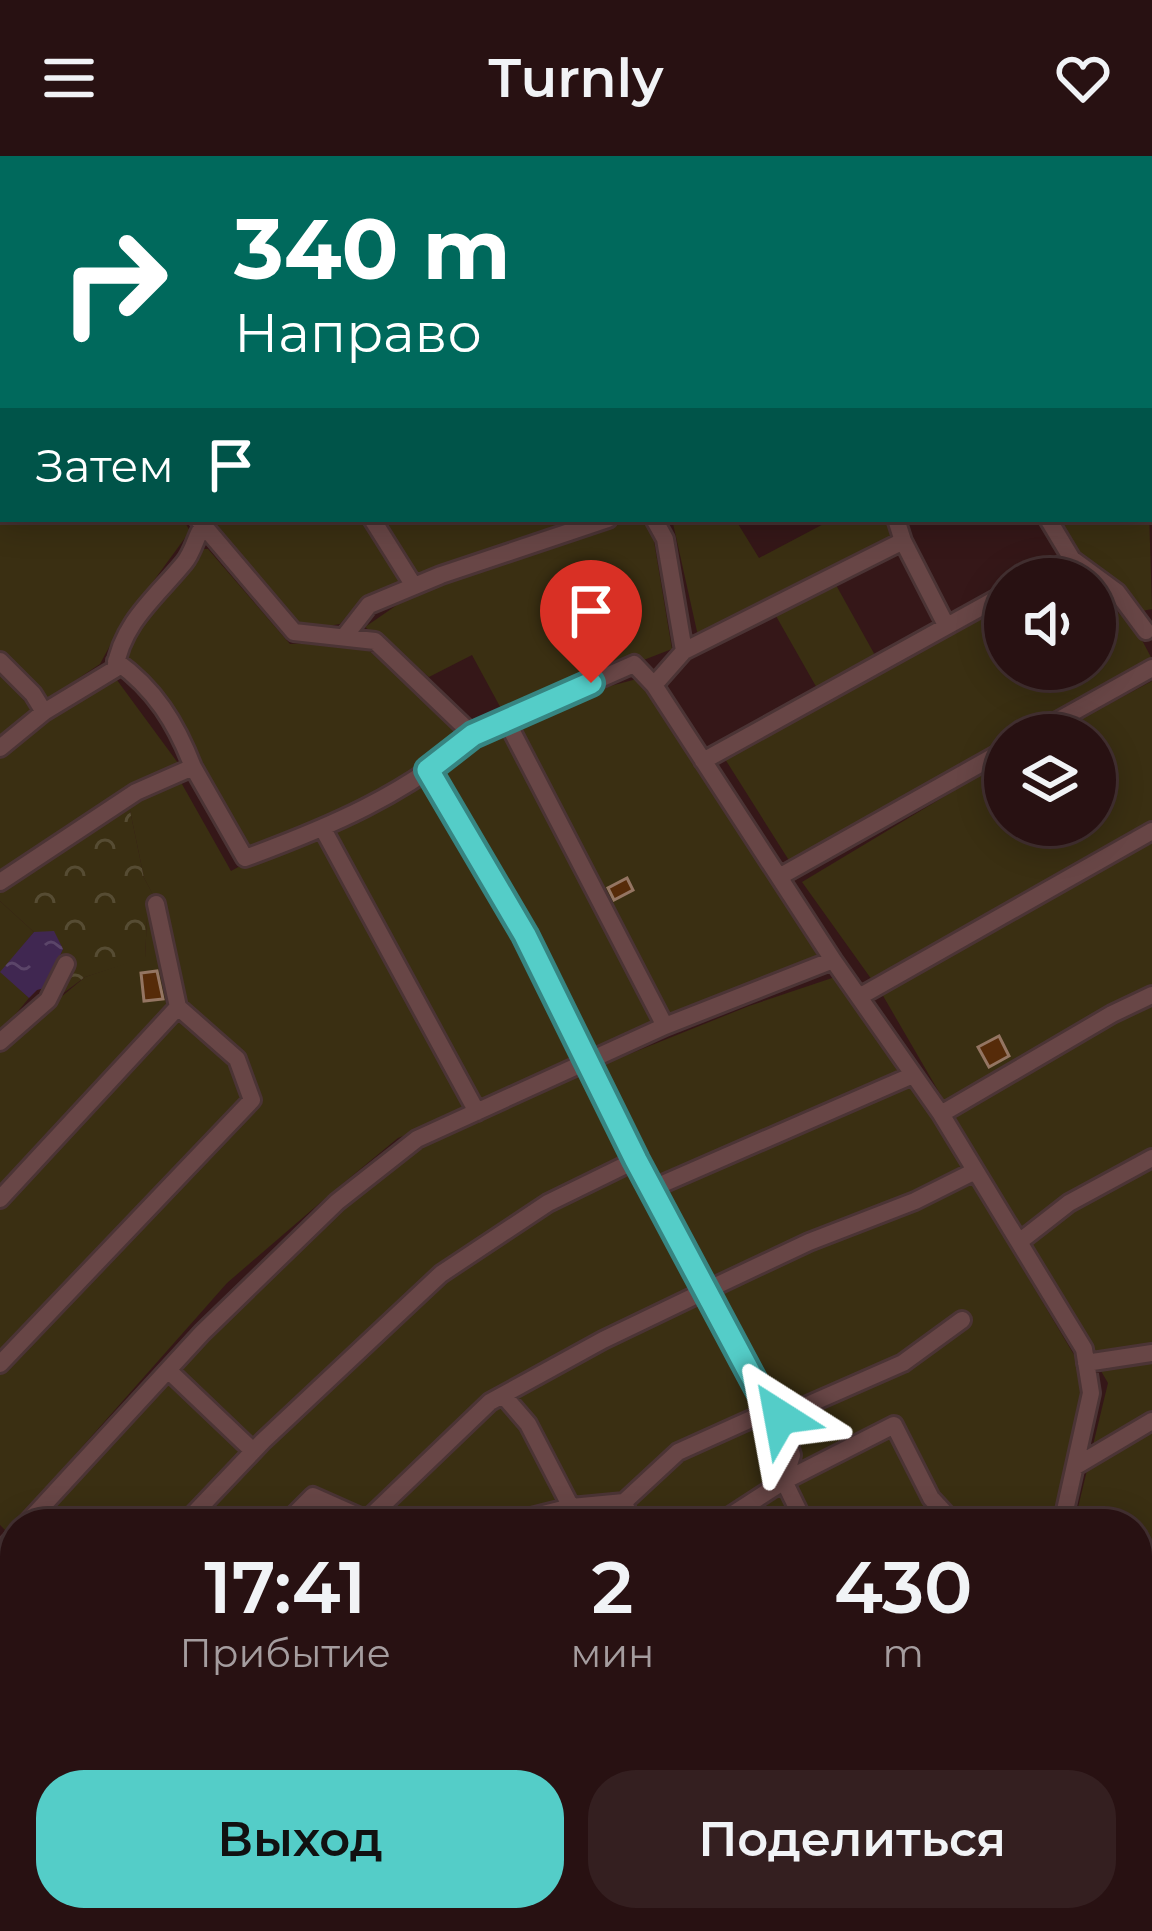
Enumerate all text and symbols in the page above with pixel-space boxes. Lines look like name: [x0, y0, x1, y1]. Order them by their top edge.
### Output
icon: menu: [36, 45, 102, 111]
text: Turnly: [489, 45, 663, 111]
icon: heart: [1050, 45, 1116, 111]
text: 340 m: [234, 198, 511, 300]
icon: right: [36, 204, 192, 360]
text: Направо: [234, 300, 482, 366]
icon: arrive: [198, 432, 264, 498]
text: Затем: [36, 438, 174, 493]
map controls: [984, 558, 1116, 846]
button: sound: [984, 558, 1116, 690]
pin: [540, 560, 642, 683]
icon: arrive: [558, 578, 624, 644]
button: layers: [984, 714, 1116, 846]
position arrow: [717, 1354, 843, 1480]
text: 17:41: [204, 1543, 366, 1631]
text: 2: [592, 1543, 633, 1631]
text: 430: [834, 1543, 973, 1631]
text: Прибытие: [180, 1629, 391, 1677]
text: мин: [570, 1629, 654, 1677]
text: m: [883, 1629, 924, 1677]
button: Выход: [36, 1770, 564, 1908]
button: Поделиться: [588, 1770, 1116, 1908]

